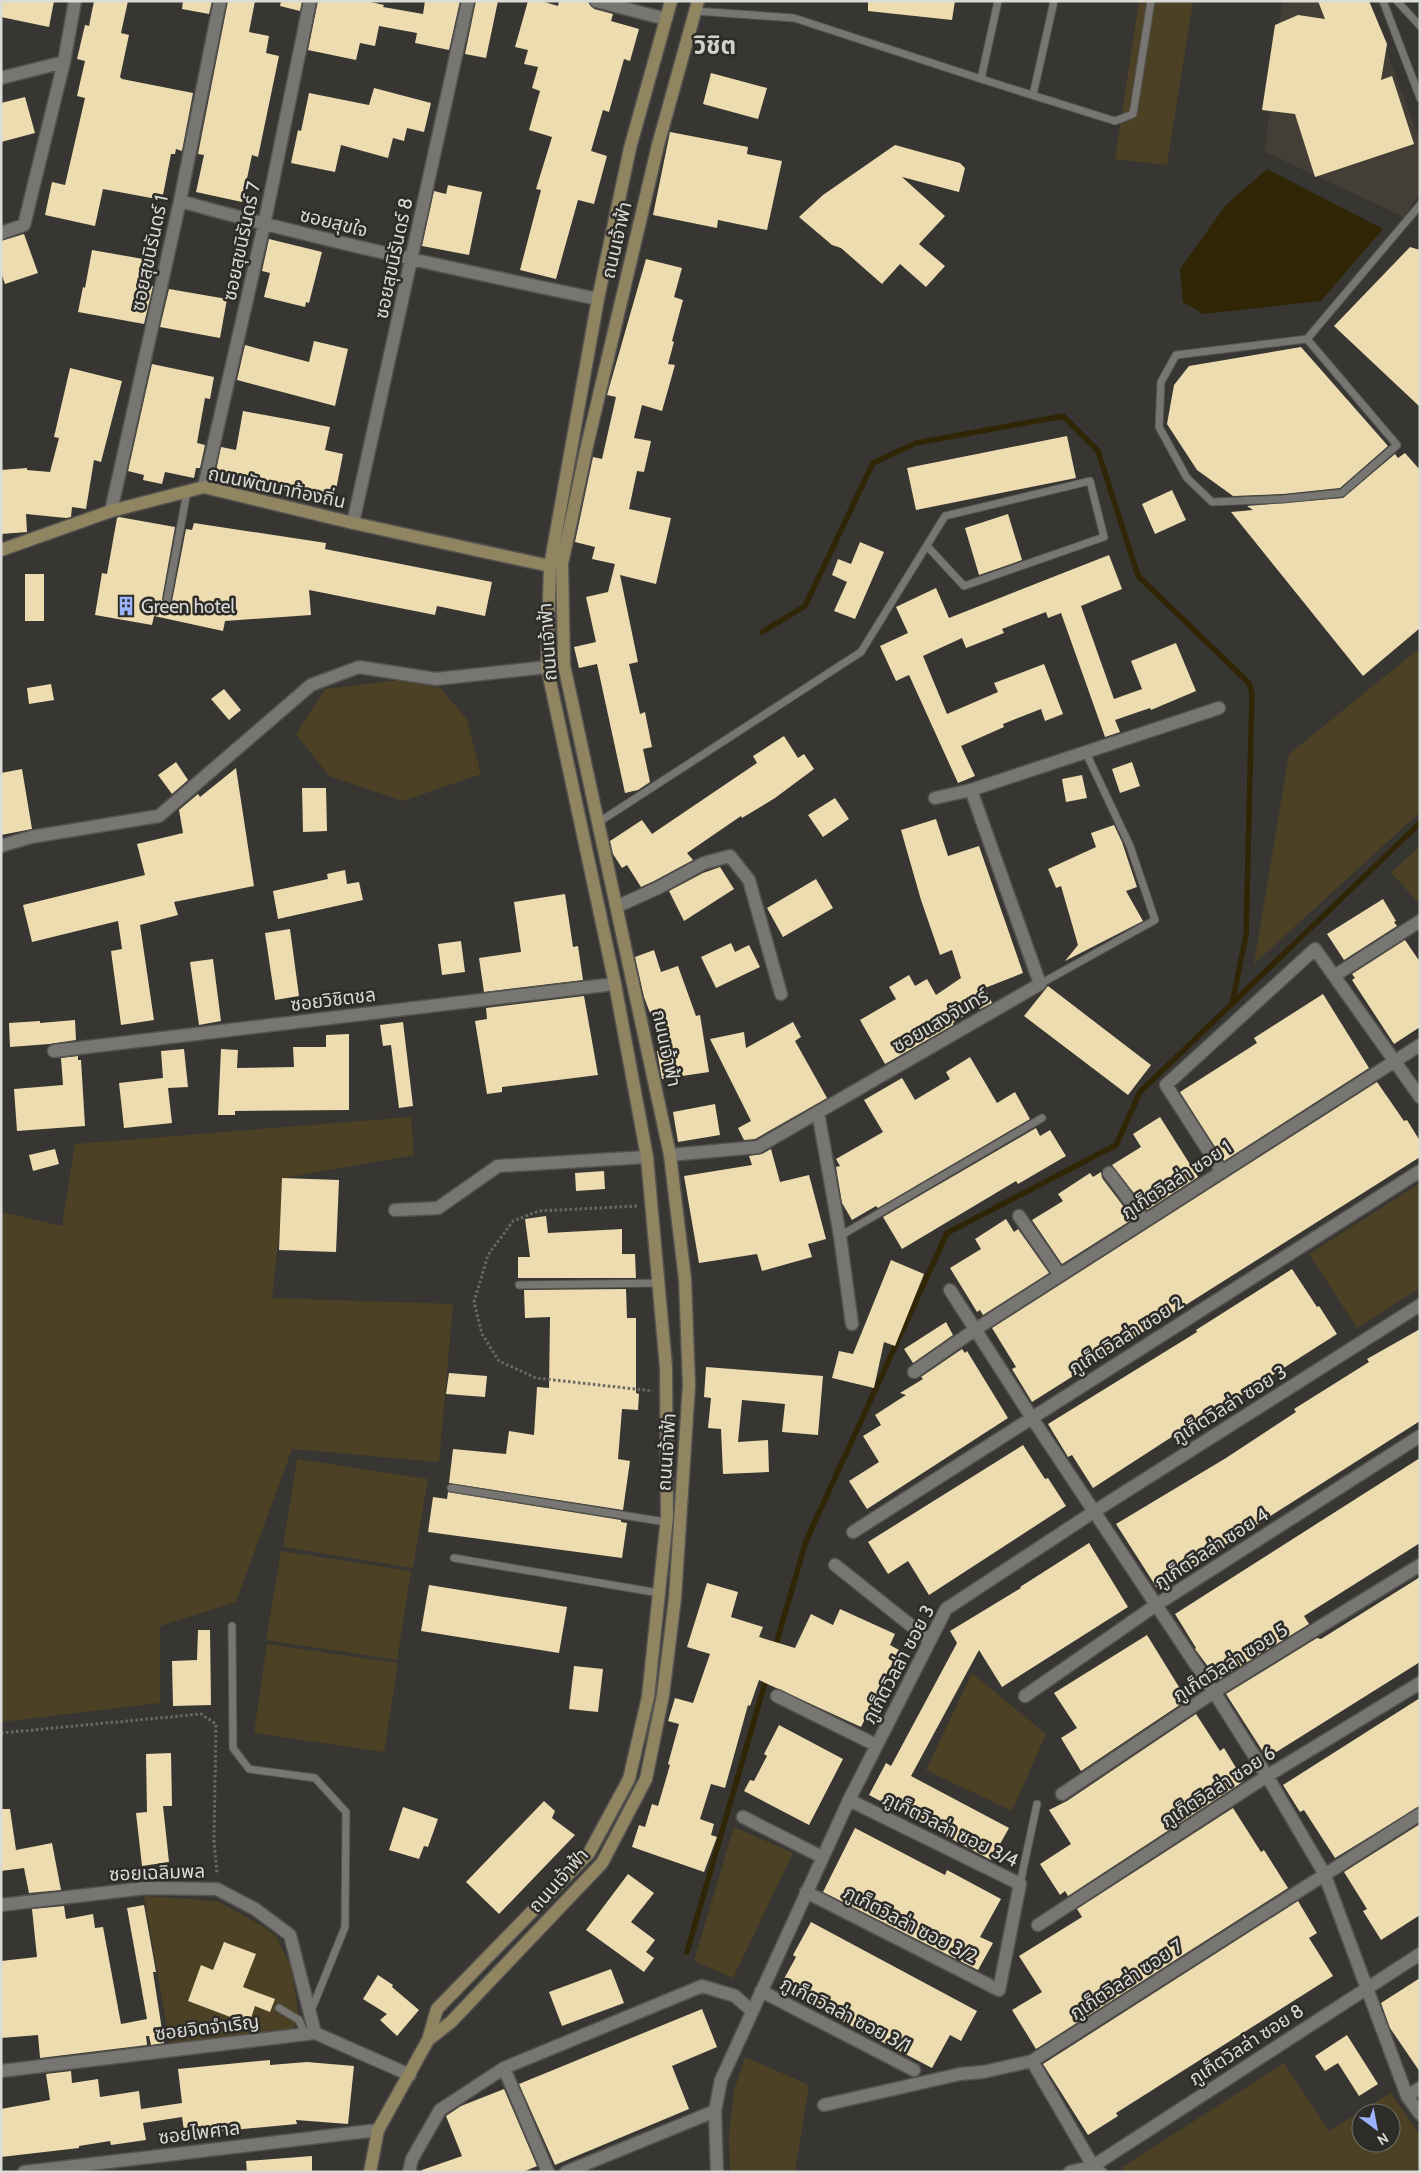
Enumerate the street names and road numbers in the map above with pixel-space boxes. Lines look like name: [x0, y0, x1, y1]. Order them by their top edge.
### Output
street label: ซอยสุขนิรันดร์ 7: [218, 179, 265, 303]
street label: ซอยสุขนิรันดร์ 1: [126, 193, 173, 313]
street label: ซอยสุขนิรันดร์ 8: [369, 195, 418, 321]
street label: ถนนเจ้าฟ้า: [596, 199, 636, 281]
street label: ซอยสุขใจ: [298, 203, 370, 242]
street label: ถนนพัฒนาท้องถิ่น: [206, 461, 348, 513]
street label: ถนนเจ้าฟ้า: [533, 602, 562, 682]
street label: ซอยวิชิตชล: [289, 983, 377, 1016]
street label: ซอยแสงจันทร์: [888, 983, 993, 1057]
street label: ถนนเจ้าฟ้า: [647, 1007, 686, 1089]
street label: ภูเก็ตวิลล่า ซอย 1: [1117, 1135, 1236, 1224]
street label: ภูเก็ตวิลล่า ซอย 2: [1065, 1291, 1188, 1381]
street label: ภูเก็ตวิลล่า ซอย 3: [1168, 1360, 1291, 1450]
street label: ถนนเจ้าฟ้า: [652, 1412, 681, 1492]
street label: ภูเก็ตวิลล่า ซอย 4: [1150, 1503, 1273, 1595]
street label: ภูเก็ตวิลล่า ซอย 3: [858, 1601, 940, 1728]
street label: ภูเก็ตวิลล่า ซอย 5: [1169, 1618, 1292, 1708]
street label: ภูเก็ตวิลล่า ซอย 6: [1157, 1741, 1280, 1833]
street label: ภูเก็ตวิลล่า ซอย 3/4: [879, 1787, 1022, 1873]
street label: ถนนเจ้าฟ้า: [524, 1844, 593, 1917]
street label: ซอยเฉลิมพล: [109, 1859, 205, 1886]
street label: ภูเก็ตวิลล่า ซอย 3/2: [840, 1881, 981, 1969]
street label: ภูเก็ตวิลล่า ซอย 7: [1065, 1934, 1188, 2025]
street label: ภูเก็ตวิลล่า ซอย 3/1: [776, 1972, 915, 2058]
street label: ภูเก็ตวิลล่า ซอย 8: [1185, 1999, 1308, 2091]
street label: ซอยจิตจำเริญ: [154, 2010, 260, 2045]
street label: ซอยไพศาล: [157, 2116, 241, 2149]

